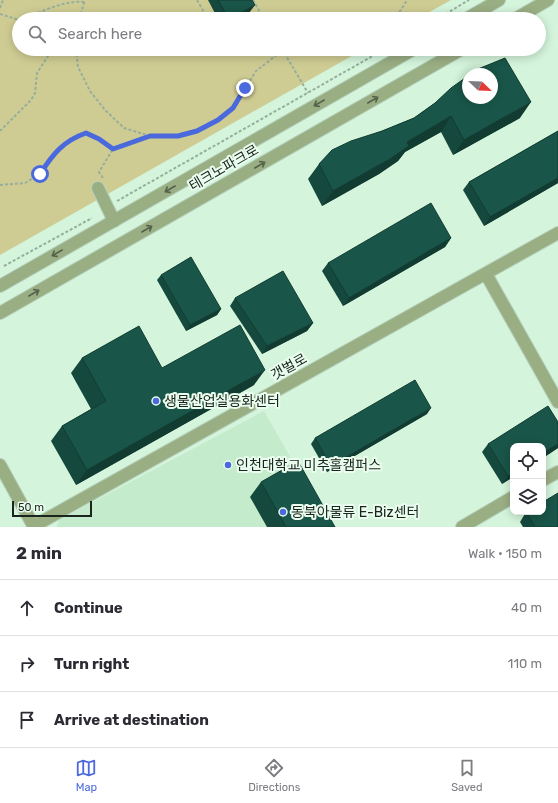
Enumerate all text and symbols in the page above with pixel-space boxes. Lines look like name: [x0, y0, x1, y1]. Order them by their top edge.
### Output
search box: [12, 12, 546, 56]
icon: search: [26, 23, 48, 45]
text: Search here: [58, 25, 142, 43]
north arrow: [462, 68, 498, 104]
route end: [236, 79, 254, 97]
one-way arrow: [367, 96, 379, 104]
one-way arrow: [313, 100, 325, 108]
street label: 테크노파크로: [186, 141, 262, 195]
one-way arrow: [254, 160, 266, 168]
route start: [31, 165, 49, 183]
one-way arrow: [164, 185, 176, 193]
one-way arrow: [141, 225, 153, 232]
one-way arrow: [51, 250, 63, 258]
one-way arrow: [28, 289, 40, 297]
street label: 갯벌로: [268, 350, 310, 384]
place label: 생물산업실용화센터: [164, 393, 280, 410]
marker: 생물산업실용화센터: [151, 396, 161, 406]
map controls: [510, 443, 546, 515]
button: locate: [510, 443, 546, 479]
place label: 인천대학교 미추홀캠퍼스: [236, 457, 381, 474]
marker: 인천대학교 미추홀캠퍼스: [223, 460, 233, 470]
button: layers: [510, 479, 546, 515]
scale bar: [12, 499, 92, 518]
text: 50 m: [18, 501, 44, 514]
place label: 동북아물류 E-Biz센터: [291, 504, 419, 521]
marker: 동북아물류 E-Biz센터: [278, 507, 288, 517]
text: 2 min: [16, 543, 62, 563]
text: Walk · 150 m: [468, 546, 542, 561]
icon: ahead: [16, 597, 38, 619]
text: Continue: [54, 599, 123, 617]
text: 40 m: [511, 600, 542, 615]
icon: right: [16, 653, 38, 675]
text: Turn right: [54, 655, 129, 673]
text: 110 m: [508, 656, 542, 671]
icon: arrive: [16, 709, 38, 731]
text: Arrive at destination: [54, 711, 209, 729]
tab: Map: [75, 757, 97, 794]
tab: Directions: [248, 757, 300, 794]
tab: Saved: [451, 757, 483, 794]

